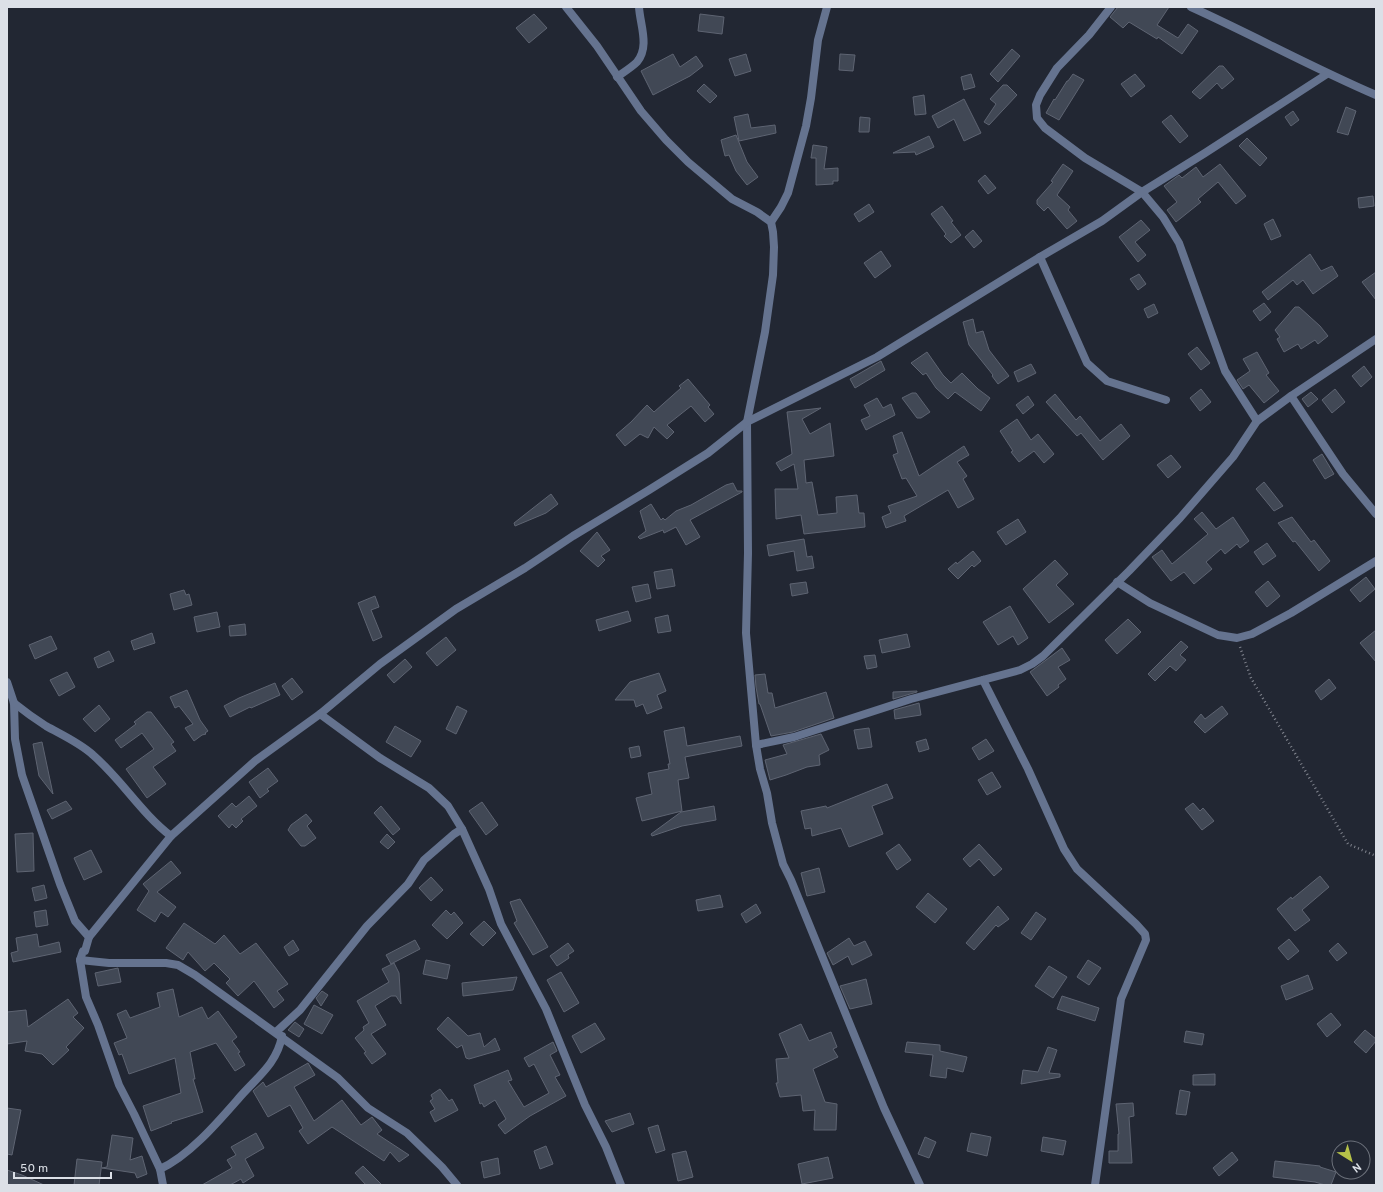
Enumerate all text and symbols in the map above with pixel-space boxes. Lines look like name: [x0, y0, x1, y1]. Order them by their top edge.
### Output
north arrow: [1331, 1140, 1371, 1180]
scale bar: [14, 1154, 111, 1180]
text: N: [1349, 1159, 1364, 1175]
text: 50 m: [20, 1161, 48, 1177]

